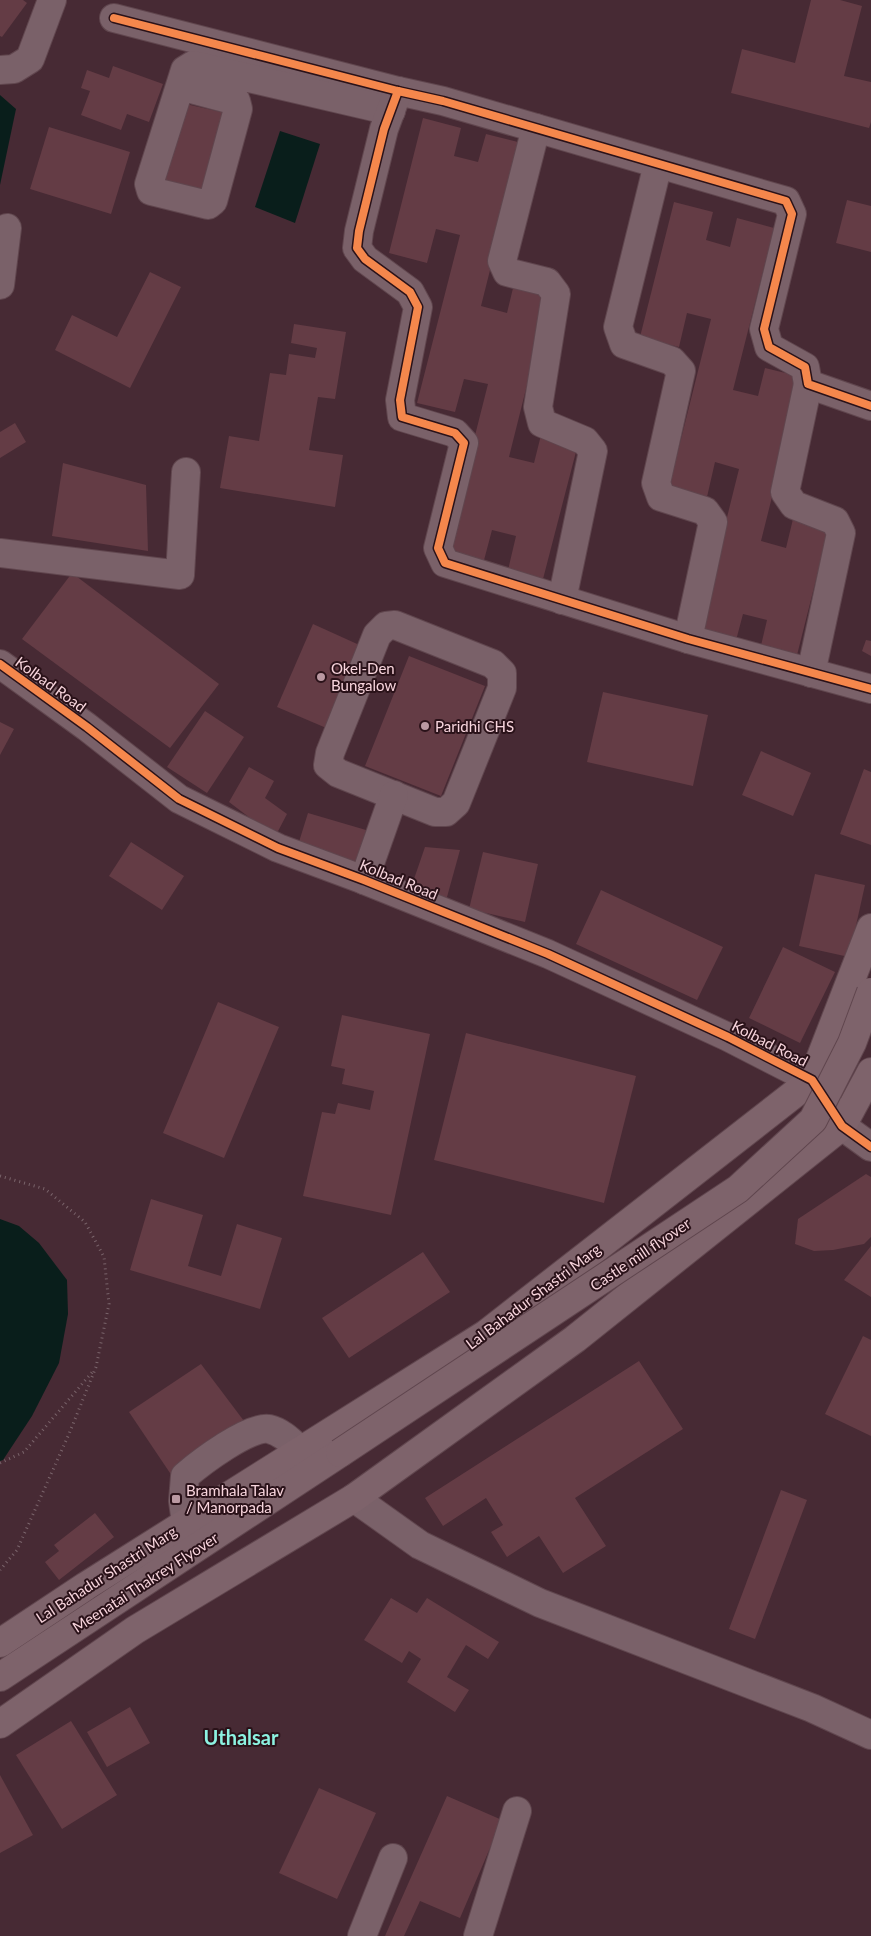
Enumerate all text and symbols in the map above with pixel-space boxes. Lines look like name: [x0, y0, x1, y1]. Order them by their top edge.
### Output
street label: Kolbad Road: [12, 652, 90, 716]
place label: Okel-Den Bungalow: [331, 659, 396, 694]
marker: Okel-Den Bungalow: [315, 671, 327, 683]
place label: Paridhi CHS: [435, 717, 514, 735]
marker: Paridhi CHS: [419, 720, 431, 732]
street label: Kolbad Road: [357, 855, 441, 903]
street label: Kolbad Road: [729, 1016, 811, 1070]
street label: Castle mill flyover: [586, 1214, 694, 1294]
street label: Lal Bahadur Shastri Marg: [462, 1239, 604, 1353]
place label: Bramhala Talav / Manorpada: [186, 1481, 284, 1516]
marker: Bramhala Talav / Manorpada: [170, 1493, 182, 1505]
street label: Lal Bahadur Shastri Marg: [32, 1522, 180, 1626]
street label: Meenatai Thakrey Flyover: [69, 1528, 222, 1636]
district label: Uthalsar: [204, 1725, 279, 1749]

